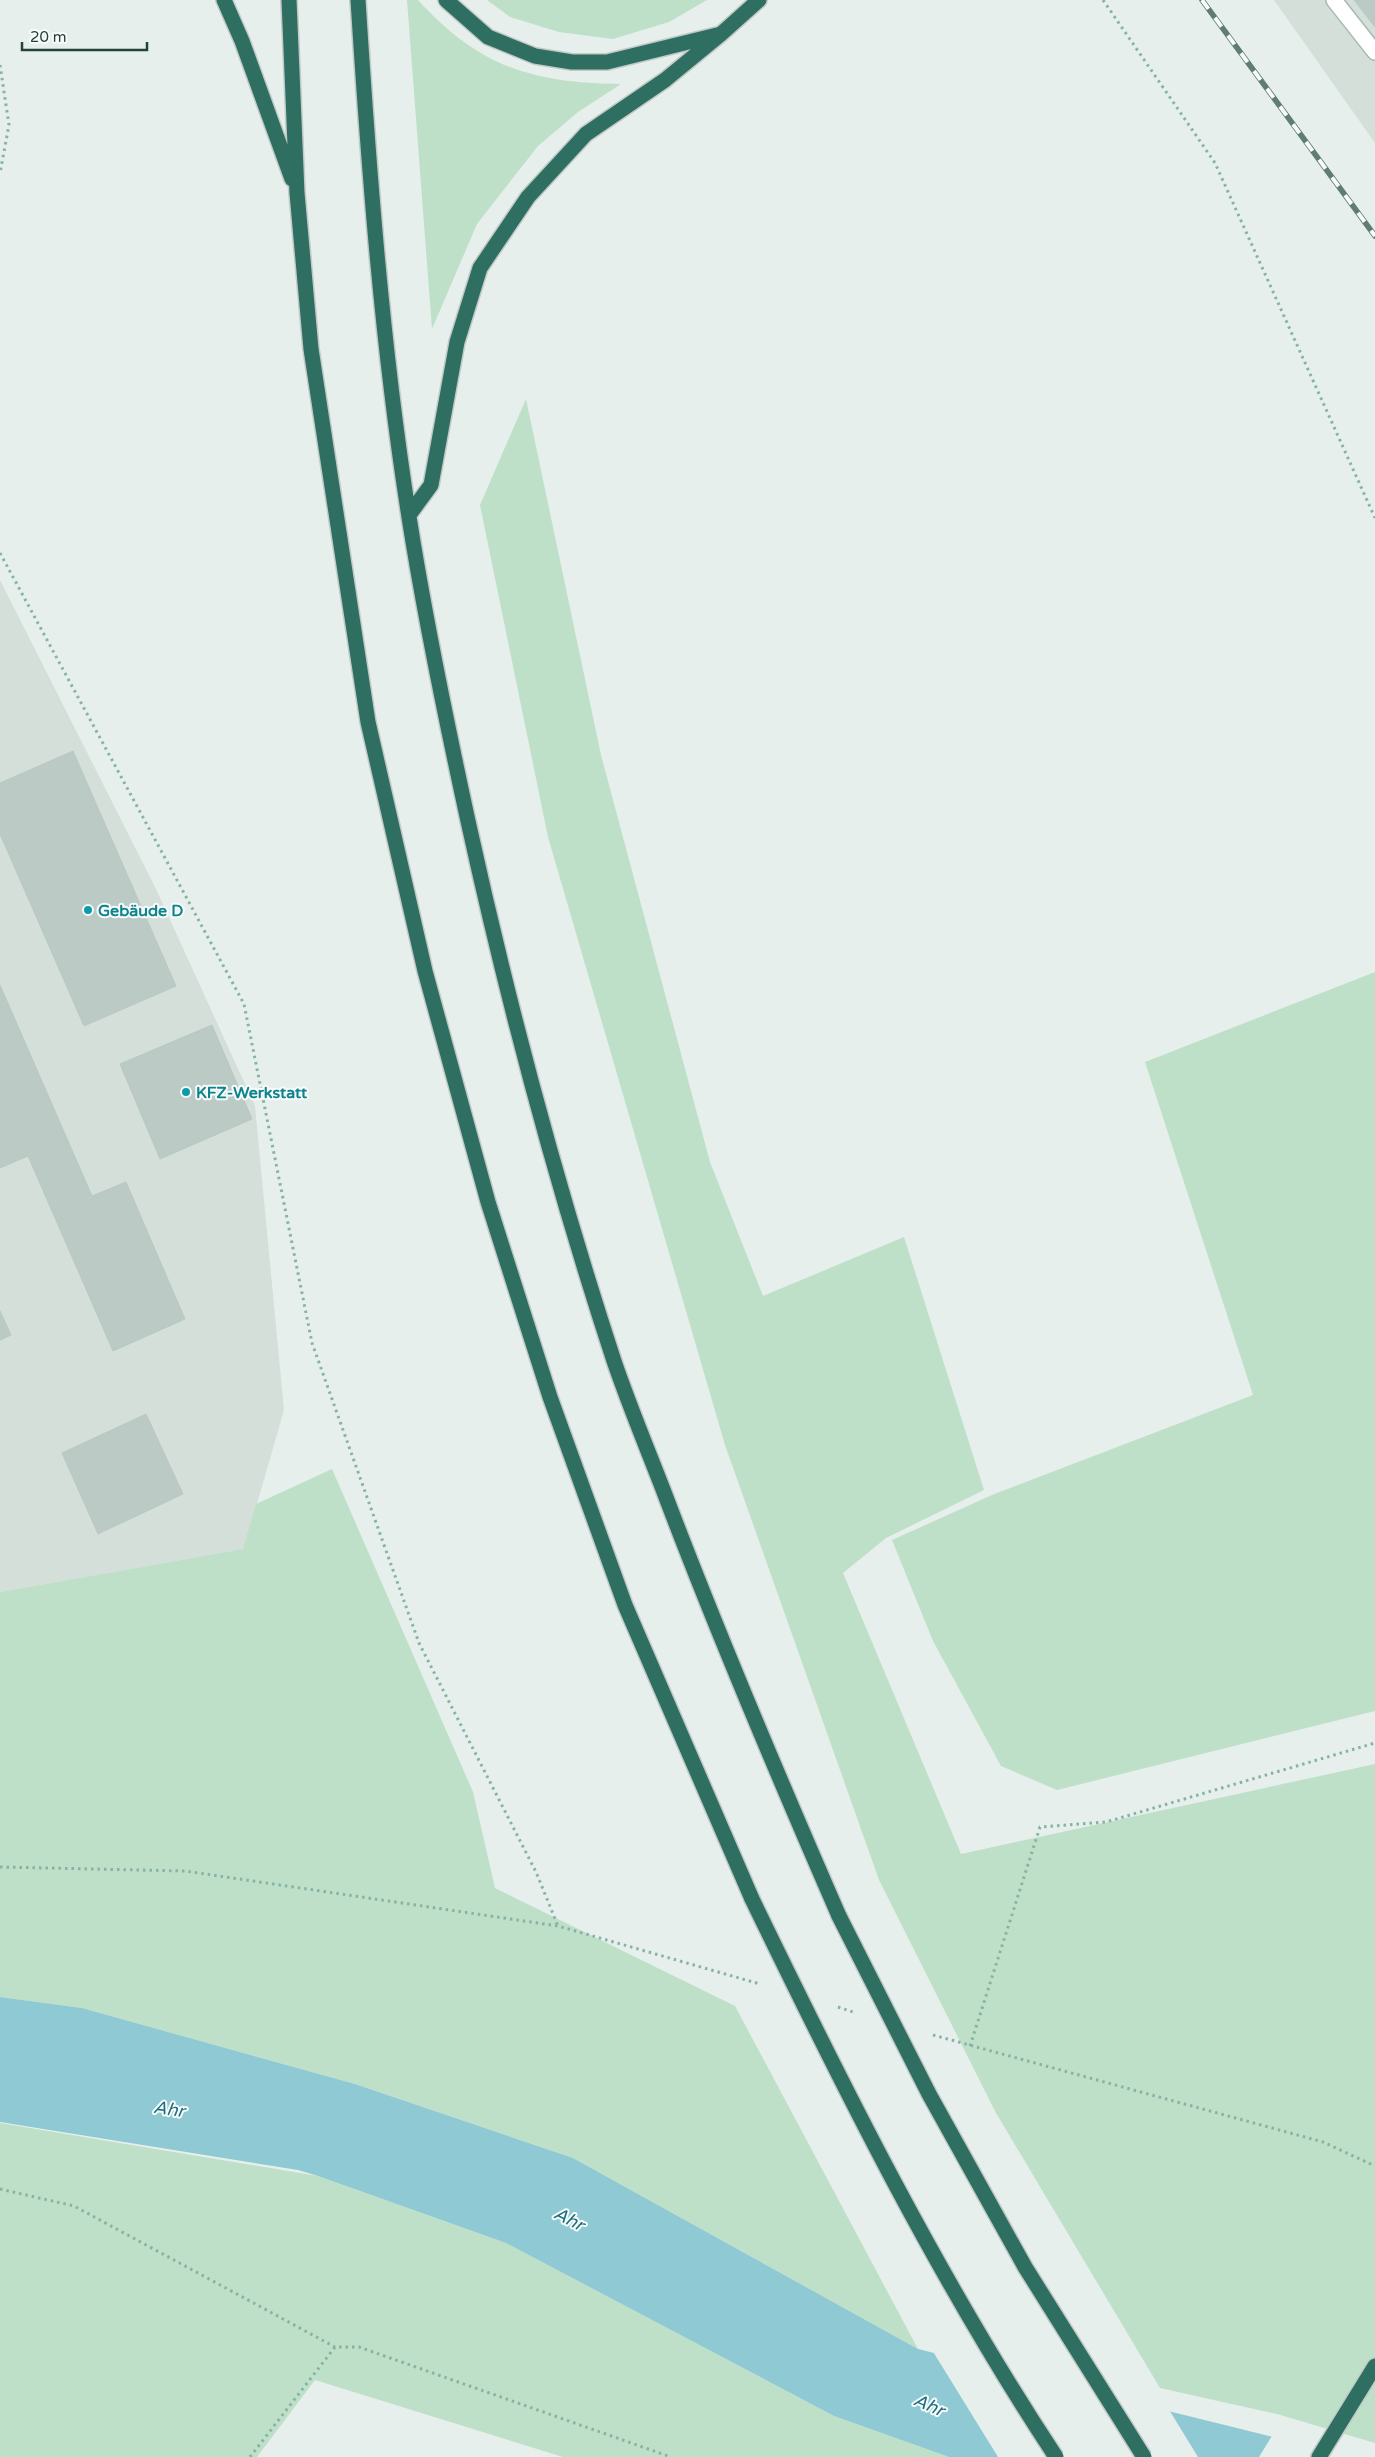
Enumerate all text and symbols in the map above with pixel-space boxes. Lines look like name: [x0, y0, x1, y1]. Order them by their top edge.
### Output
scale bar: [22, 20, 148, 52]
text: 20 m: [30, 28, 67, 46]
place label: Gebäude D: [98, 901, 183, 921]
marker: Gebäude D: [82, 904, 94, 916]
place label: KFZ-Werkstatt: [196, 1083, 308, 1103]
marker: KFZ-Werkstatt: [180, 1086, 192, 1098]
water label: Ahr: [152, 2096, 188, 2122]
water label: Ahr: [550, 2202, 590, 2237]
water label: Ahr: [910, 2389, 950, 2422]

